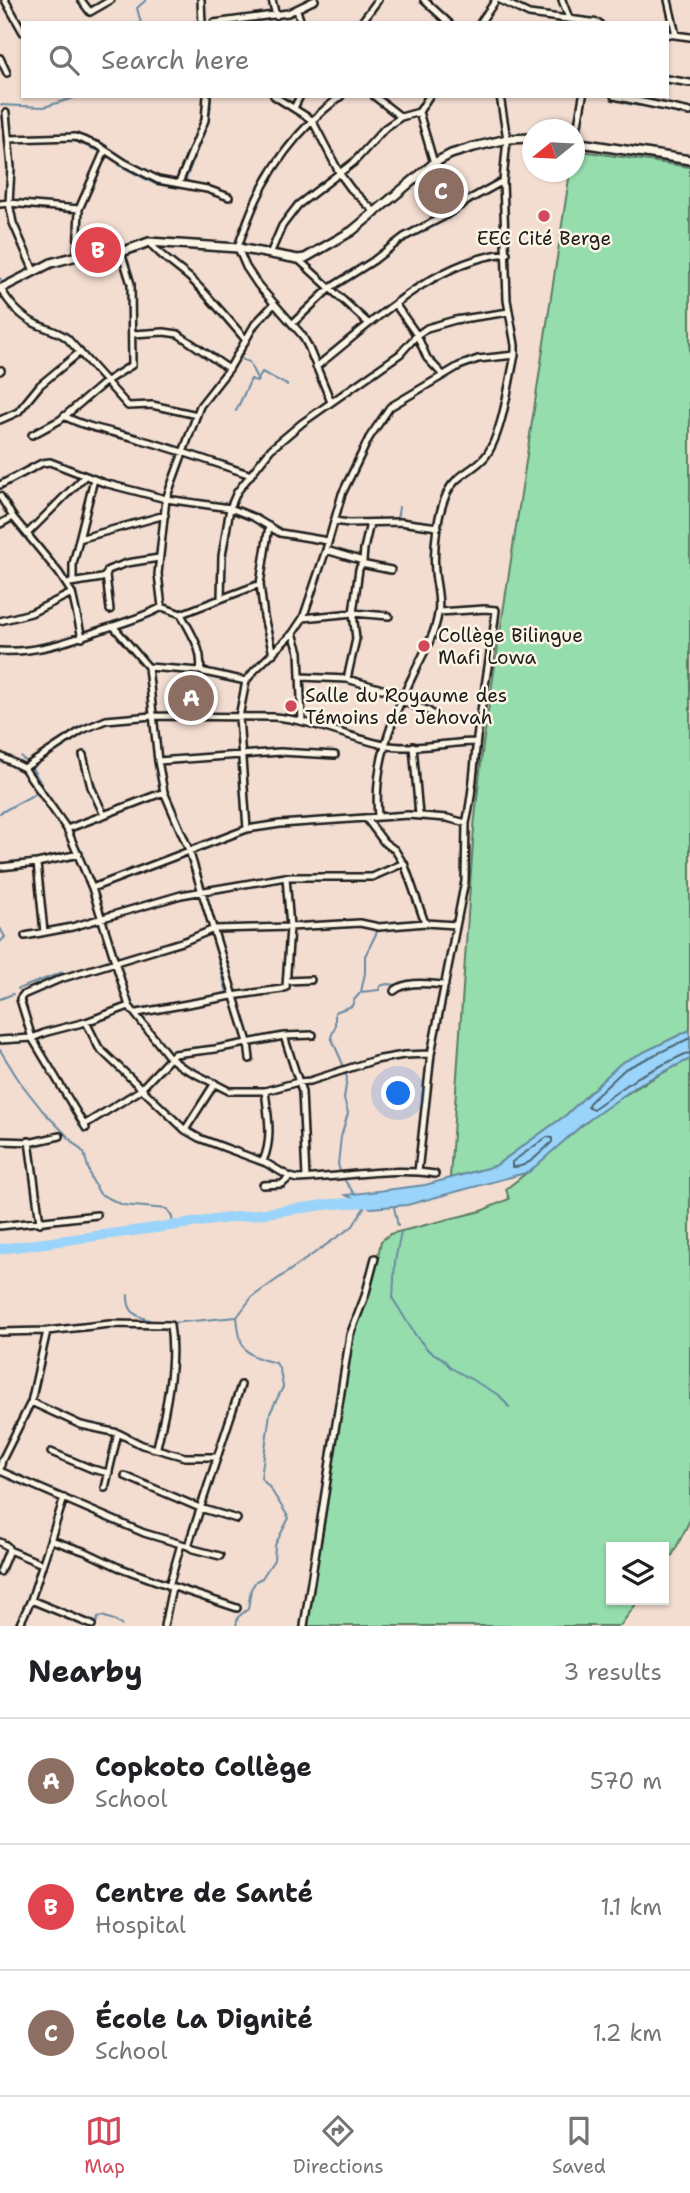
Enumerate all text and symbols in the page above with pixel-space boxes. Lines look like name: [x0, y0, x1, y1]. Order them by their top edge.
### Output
search box: [21, 21, 669, 98]
icon: search: [45, 41, 83, 79]
text: Search here: [101, 42, 250, 77]
north arrow: [522, 119, 585, 182]
pin: C: [418, 165, 464, 217]
marker: EEC Cité Berge: [536, 208, 552, 224]
pin: B: [75, 224, 121, 276]
place label: EEC Cité Berge: [477, 226, 611, 251]
place label: Collège Bilingue Mafi Lowa: [438, 623, 583, 670]
marker: Collège Bilingue Mafi Lowa: [416, 638, 432, 654]
pin: A: [168, 672, 214, 724]
place label: Salle du Royaume des Témoins de Jehovah: [305, 683, 507, 730]
marker: Salle du Royaume des Témoins de Jehovah: [283, 698, 299, 714]
your location: [381, 1076, 415, 1110]
map controls: [606, 1542, 669, 1605]
button: layers: [606, 1542, 669, 1605]
text: Nearby: [28, 1651, 143, 1692]
text: 3 results: [563, 1657, 662, 1687]
text: Copkoto Collège: [95, 1749, 312, 1784]
text: A: [42, 1766, 60, 1796]
text: 570 m: [590, 1766, 662, 1796]
text: School: [95, 1784, 167, 1814]
text: Centre de Santé: [95, 1875, 313, 1910]
text: B: [44, 1892, 58, 1922]
text: 1.1 km: [600, 1892, 662, 1922]
text: Hospital: [95, 1910, 186, 1940]
text: École La Dignité: [95, 2001, 313, 2036]
text: C: [44, 2018, 58, 2048]
text: 1.2 km: [593, 2018, 662, 2048]
text: School: [95, 2036, 167, 2066]
tab: Map: [84, 2112, 125, 2179]
tab: Directions: [293, 2112, 384, 2179]
tab: Saved: [552, 2112, 606, 2179]

